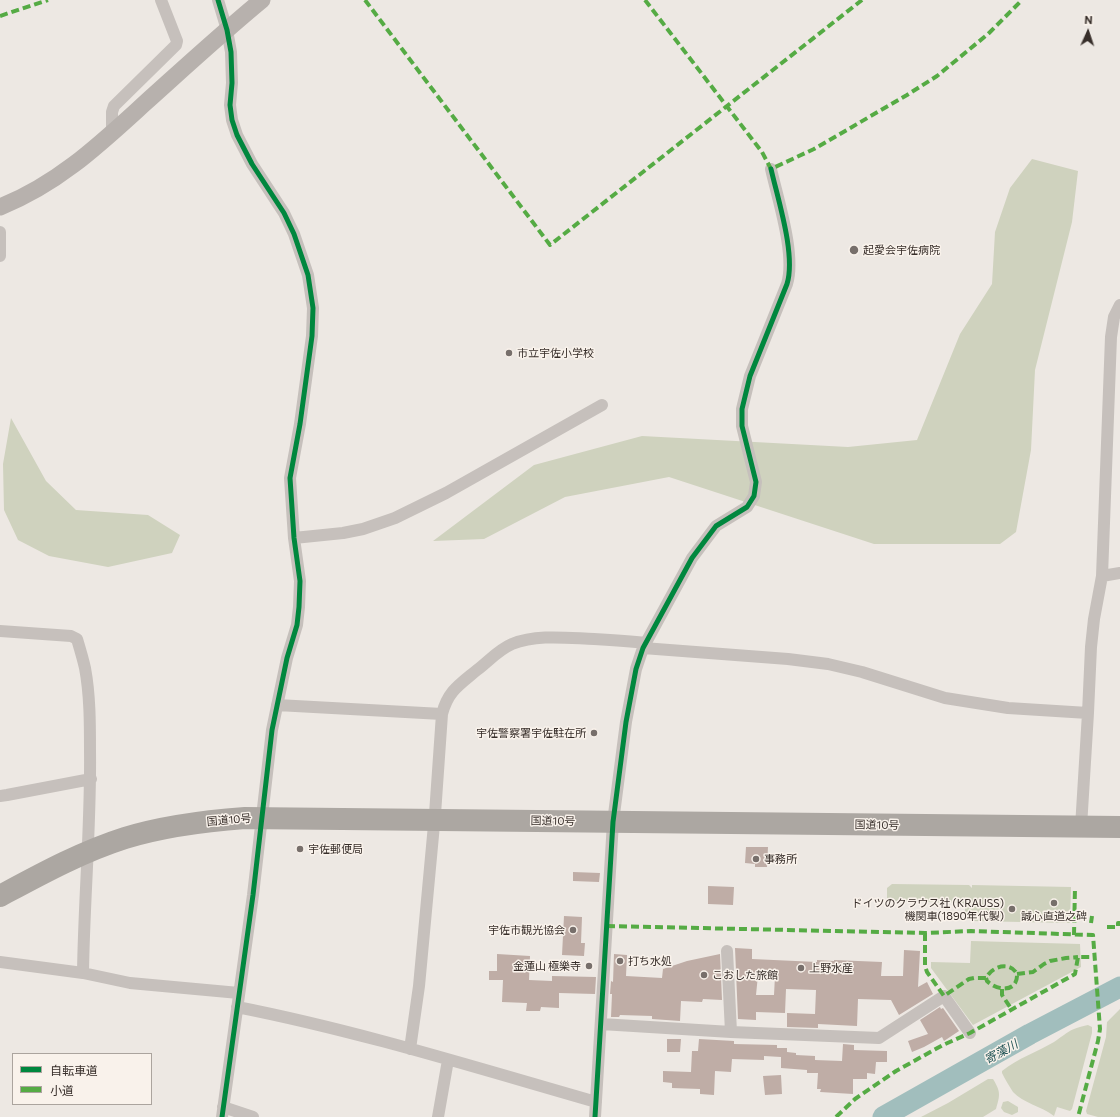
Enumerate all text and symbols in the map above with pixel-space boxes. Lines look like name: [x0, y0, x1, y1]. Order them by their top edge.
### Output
north arrow: [1068, 12, 1108, 52]
text: N: [1084, 13, 1093, 26]
place label: 起愛会宇佐病院: [863, 243, 940, 257]
marker: 起愛会宇佐病院: [848, 244, 860, 256]
place label: 市立宇佐小学校: [517, 346, 594, 360]
marker: 市立宇佐小学校: [504, 348, 514, 358]
place label: 宇佐警察署宇佐駐在所: [476, 726, 586, 740]
marker: 宇佐警察署宇佐駐在所: [589, 728, 599, 738]
street label: 国道10号: [206, 811, 252, 829]
street label: 国道10号: [530, 814, 576, 828]
street label: 国道10号: [854, 818, 900, 832]
place label: 宇佐郵便局: [308, 842, 363, 856]
marker: 宇佐郵便局: [295, 844, 305, 854]
place label: 事務所: [764, 852, 797, 866]
marker: 事務所: [751, 854, 761, 864]
place label: ドイツのクラウス社 (KRAUSS) 機関車(1890年代製): [851, 896, 1004, 922]
marker: 誠心直道之碑: [1049, 898, 1059, 908]
marker: ドイツのクラウス社 (KRAUSS) 機関車(1890年代製): [1007, 904, 1017, 914]
place label: 誠心直道之碑: [1021, 909, 1087, 923]
place label: 宇佐市観光協会: [488, 923, 565, 937]
marker: 宇佐市観光協会: [568, 925, 578, 935]
place label: 打ち水処: [628, 954, 672, 968]
marker: 打ち水処: [615, 956, 625, 966]
place label: 金蓮山 極樂寺: [513, 959, 581, 973]
marker: 金蓮山 極樂寺: [584, 961, 594, 971]
place label: 上野水産: [809, 961, 853, 975]
marker: 上野水産: [796, 963, 806, 973]
place label: こおした旅館: [712, 968, 778, 982]
marker: こおした旅館: [699, 970, 709, 980]
water label: 寄藻川: [982, 1037, 1020, 1067]
legend: [12, 1053, 152, 1105]
text: 自転車道: [50, 1063, 98, 1077]
text: 小道: [50, 1083, 74, 1097]

